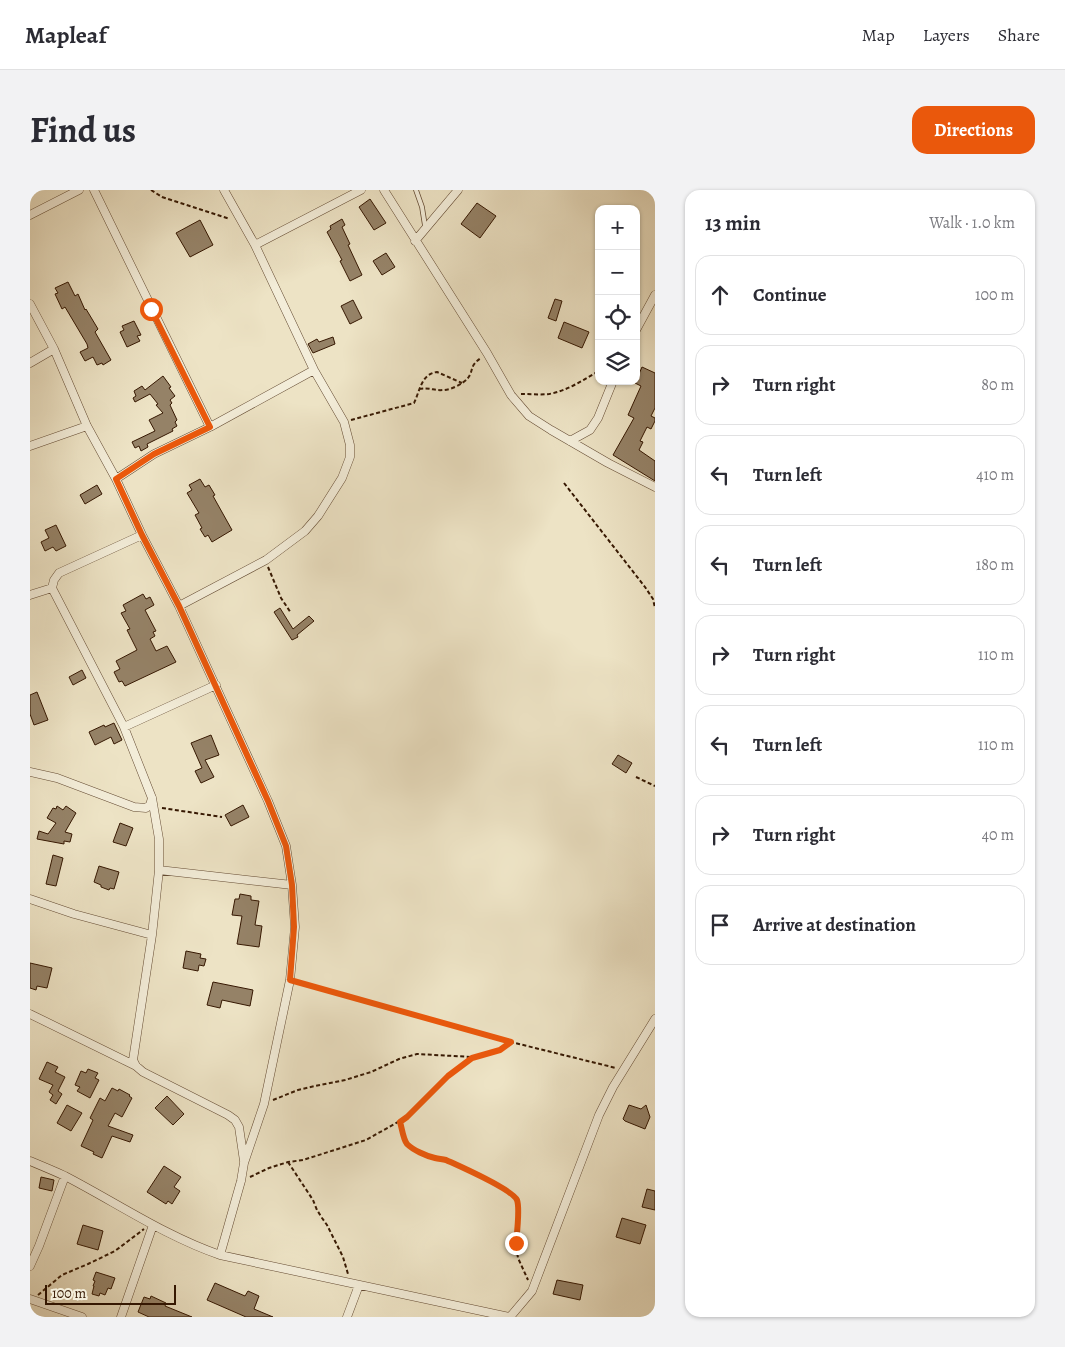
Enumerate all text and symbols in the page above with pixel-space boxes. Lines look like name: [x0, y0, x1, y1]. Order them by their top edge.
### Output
text: Mapleaf: [25, 19, 107, 51]
text: Map: [862, 23, 895, 47]
text: Layers: [923, 23, 970, 47]
text: Share: [998, 23, 1040, 47]
text: Find us: [30, 106, 136, 154]
button: Directions: [912, 106, 1035, 154]
map controls: [595, 205, 640, 385]
button: +: [595, 205, 640, 250]
text: 13 min: [705, 209, 761, 237]
text: Walk · 1.0 km: [929, 212, 1015, 234]
button: −: [595, 250, 640, 295]
icon: ahead: [706, 281, 734, 309]
text: Continue: [753, 282, 827, 308]
text: 100 m: [975, 284, 1014, 306]
button: locate: [595, 295, 640, 340]
route start: [140, 298, 163, 321]
button: layers: [595, 340, 640, 385]
icon: right: [706, 371, 734, 399]
text: Turn right: [753, 372, 835, 398]
text: 80 m: [981, 374, 1014, 396]
icon: left: [706, 461, 734, 489]
text: Turn left: [753, 462, 822, 488]
text: 410 m: [976, 464, 1014, 486]
icon: left: [706, 551, 734, 579]
text: Turn left: [753, 552, 822, 578]
text: 180 m: [976, 554, 1014, 576]
icon: right: [706, 641, 734, 669]
text: Turn right: [753, 642, 835, 668]
text: 110 m: [978, 644, 1014, 666]
icon: left: [706, 731, 734, 759]
text: Turn left: [753, 732, 822, 758]
text: 110 m: [978, 734, 1014, 756]
icon: right: [706, 821, 734, 849]
text: Turn right: [753, 822, 835, 848]
text: 40 m: [982, 824, 1014, 846]
icon: arrive: [706, 911, 734, 939]
text: Arrive at destination: [753, 912, 916, 938]
route end: [505, 1232, 528, 1255]
scale bar: [45, 1282, 176, 1305]
text: 100 m: [52, 1284, 86, 1303]

